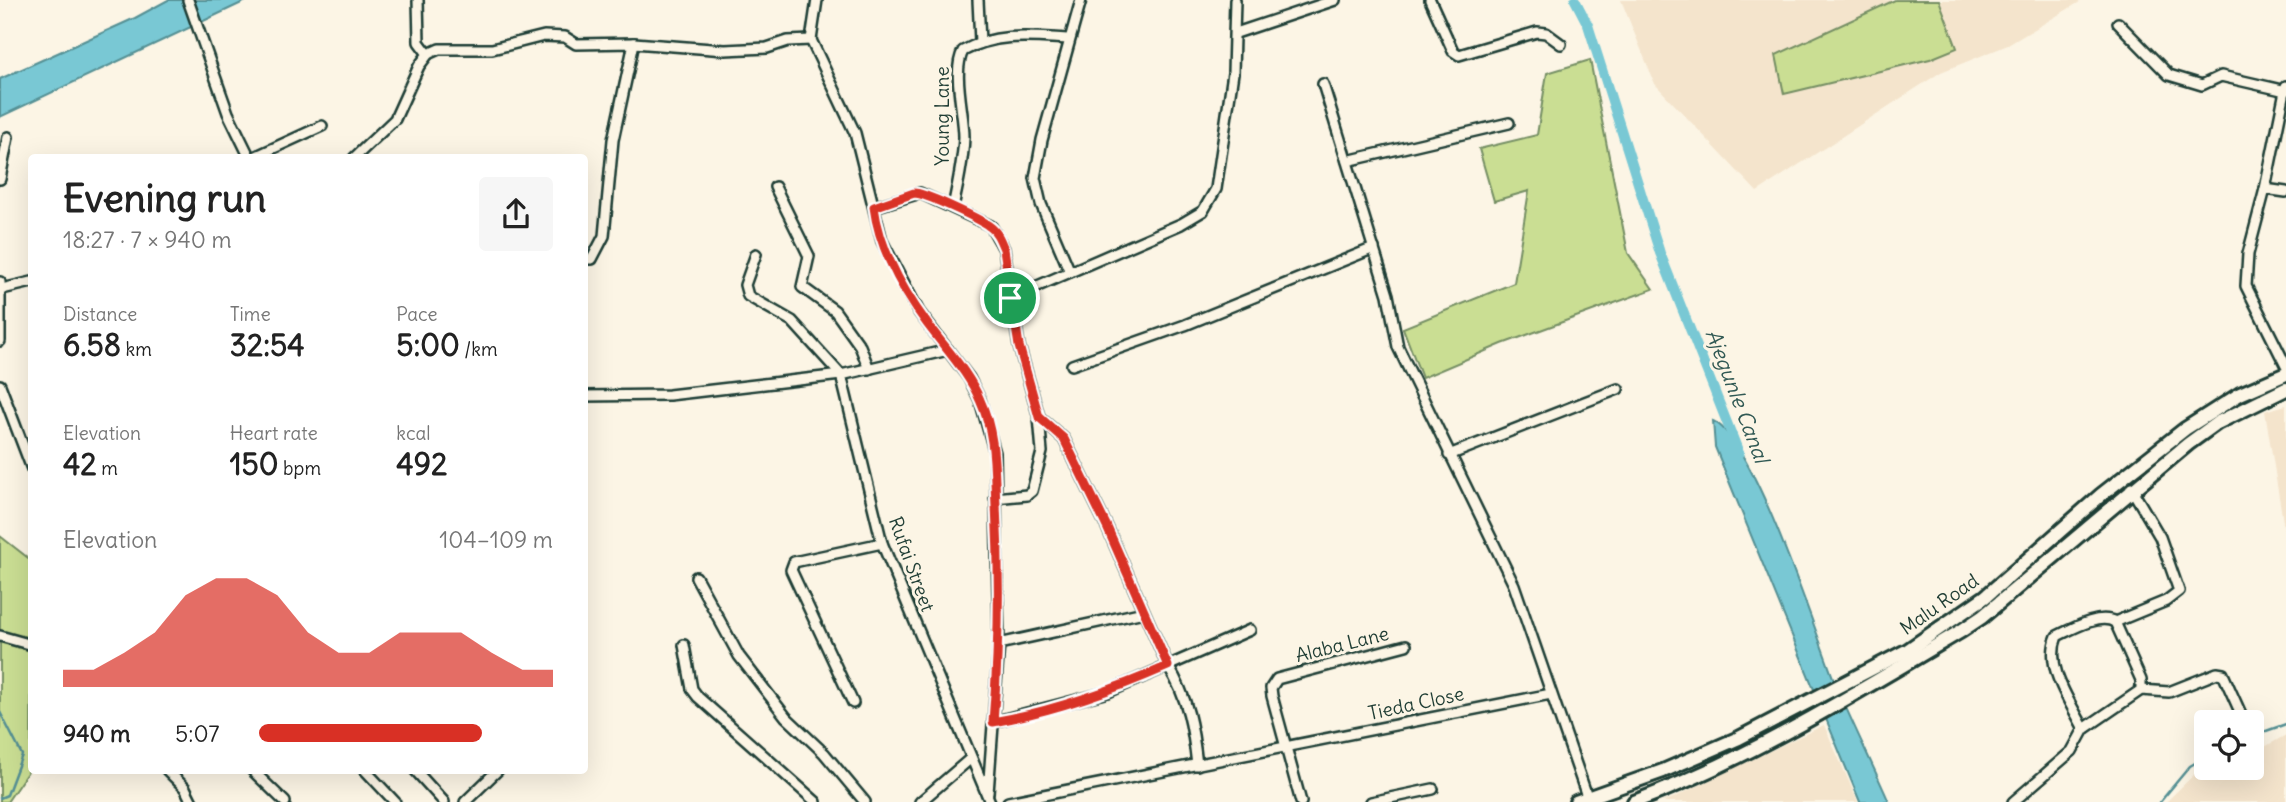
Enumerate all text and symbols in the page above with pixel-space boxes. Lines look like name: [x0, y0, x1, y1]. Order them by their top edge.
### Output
street label: Young Lane: [930, 66, 954, 166]
text: Evening run: [63, 175, 266, 222]
button: share: [479, 177, 553, 251]
text: 18:27 · 7 × 940 m: [63, 225, 232, 254]
pin: [980, 268, 1040, 328]
icon: arrive: [991, 279, 1029, 317]
text: Distance: [63, 302, 137, 326]
text: Time: [230, 302, 271, 326]
text: Pace: [396, 302, 438, 326]
water label: Ajegunle Canal: [1700, 325, 1777, 470]
text: 6.58: [63, 326, 121, 364]
text: 32:54: [230, 326, 305, 364]
text: 5:00: [396, 326, 460, 364]
text: km: [121, 337, 152, 361]
text: /km: [460, 337, 498, 361]
text: Elevation: [63, 421, 141, 445]
text: Heart rate: [230, 421, 318, 445]
text: kcal: [396, 421, 431, 445]
text: 42: [63, 445, 97, 483]
text: 150: [230, 445, 279, 483]
text: 492: [396, 445, 447, 483]
text: m: [97, 456, 118, 480]
text: bpm: [279, 456, 321, 480]
street label: Rufai Street: [884, 513, 940, 615]
text: Elevation: [63, 525, 157, 554]
text: 104–109 m: [439, 525, 553, 554]
street label: Malu Road: [1895, 568, 1983, 640]
street label: Alaba Lane: [1293, 621, 1391, 667]
street label: Tieda Close: [1366, 681, 1466, 725]
map controls: [2194, 710, 2264, 780]
button: locate: [2194, 710, 2264, 780]
text: 940 m: [63, 719, 130, 748]
text: 5:07: [175, 719, 220, 748]

